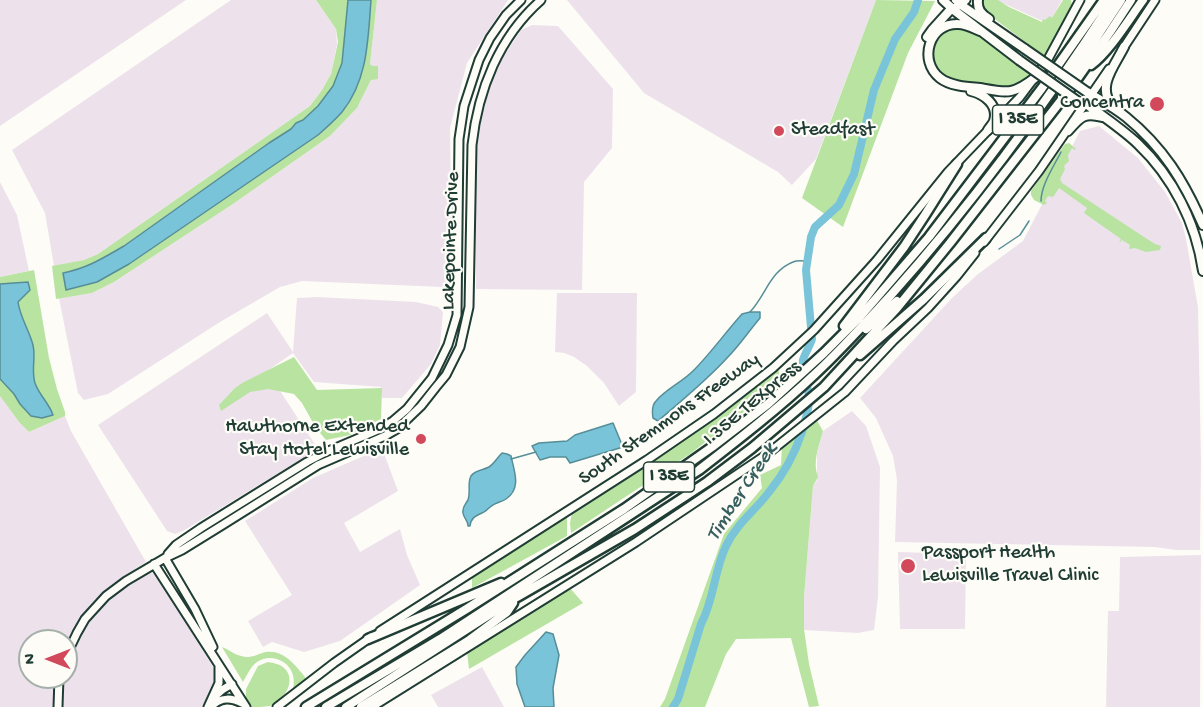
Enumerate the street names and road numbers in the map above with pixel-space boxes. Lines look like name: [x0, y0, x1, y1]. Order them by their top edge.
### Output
road number: I 35E: [992, 105, 1044, 135]
street label: Lakepointe Drive: [438, 171, 466, 311]
street label: South Stemmons Freeway: [575, 348, 765, 492]
street label: I 35E TEXpress: [699, 356, 807, 452]
road number: I 35E: [644, 462, 694, 492]

